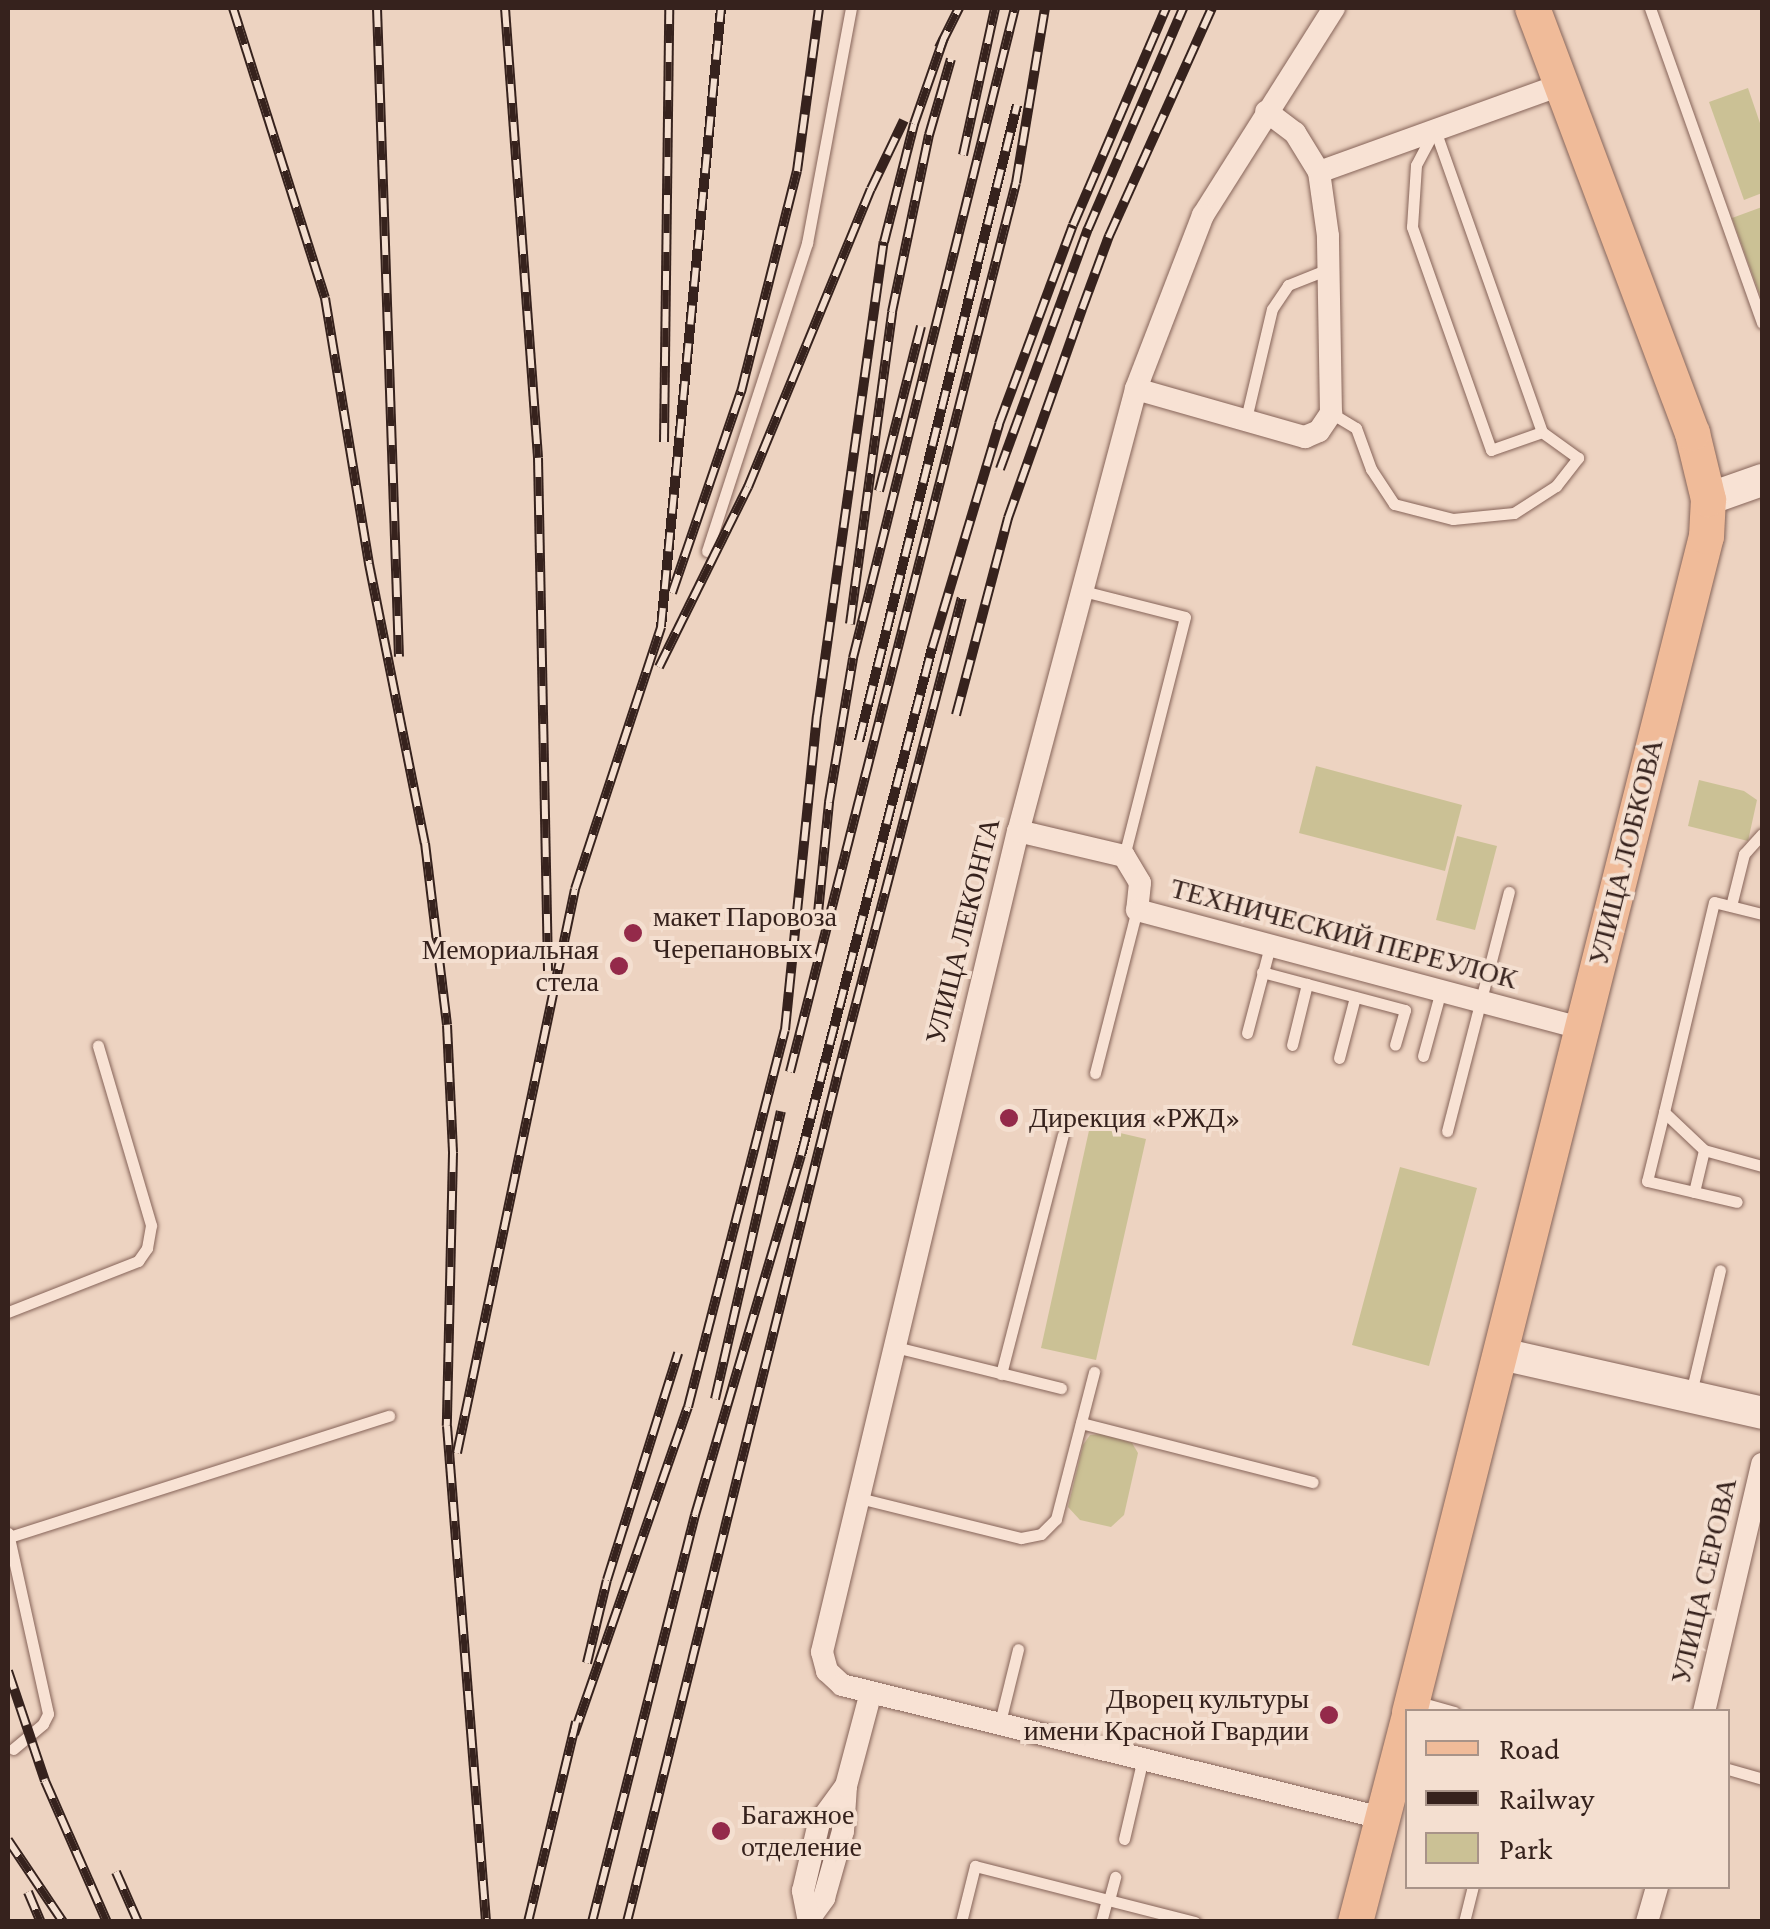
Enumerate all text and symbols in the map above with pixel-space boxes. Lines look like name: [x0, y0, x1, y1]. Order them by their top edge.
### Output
street label: УЛИЦА ЛОБКОВА: [1582, 735, 1670, 969]
street label: УЛИЦА ЛЕКОНТА: [919, 814, 1007, 1048]
street label: ТЕХНИЧЕСКИЙ ПЕРЕУЛОК: [1167, 871, 1521, 997]
place label: макет Паровоза Черепановых: [653, 900, 837, 966]
marker: макет Паровоза Черепановых: [622, 922, 644, 944]
place label: Мемориальная стела: [422, 933, 599, 999]
marker: Мемориальная стела: [608, 955, 630, 977]
place label: Дирекция «РЖД»: [1029, 1101, 1240, 1135]
marker: Дирекция «РЖД»: [998, 1107, 1020, 1129]
street label: УЛИЦА СЕРОВА: [1664, 1475, 1744, 1687]
place label: Дворец культуры имени Красной Гвардии: [1024, 1682, 1309, 1748]
marker: Дворец культуры имени Красной Гвардии: [1318, 1704, 1340, 1726]
legend: [1405, 1709, 1730, 1889]
text: Road: [1499, 1732, 1560, 1765]
text: Railway: [1499, 1782, 1594, 1815]
place label: Багажное отделение: [741, 1798, 862, 1864]
marker: Багажное отделение: [710, 1820, 732, 1842]
text: Park: [1499, 1832, 1552, 1865]

